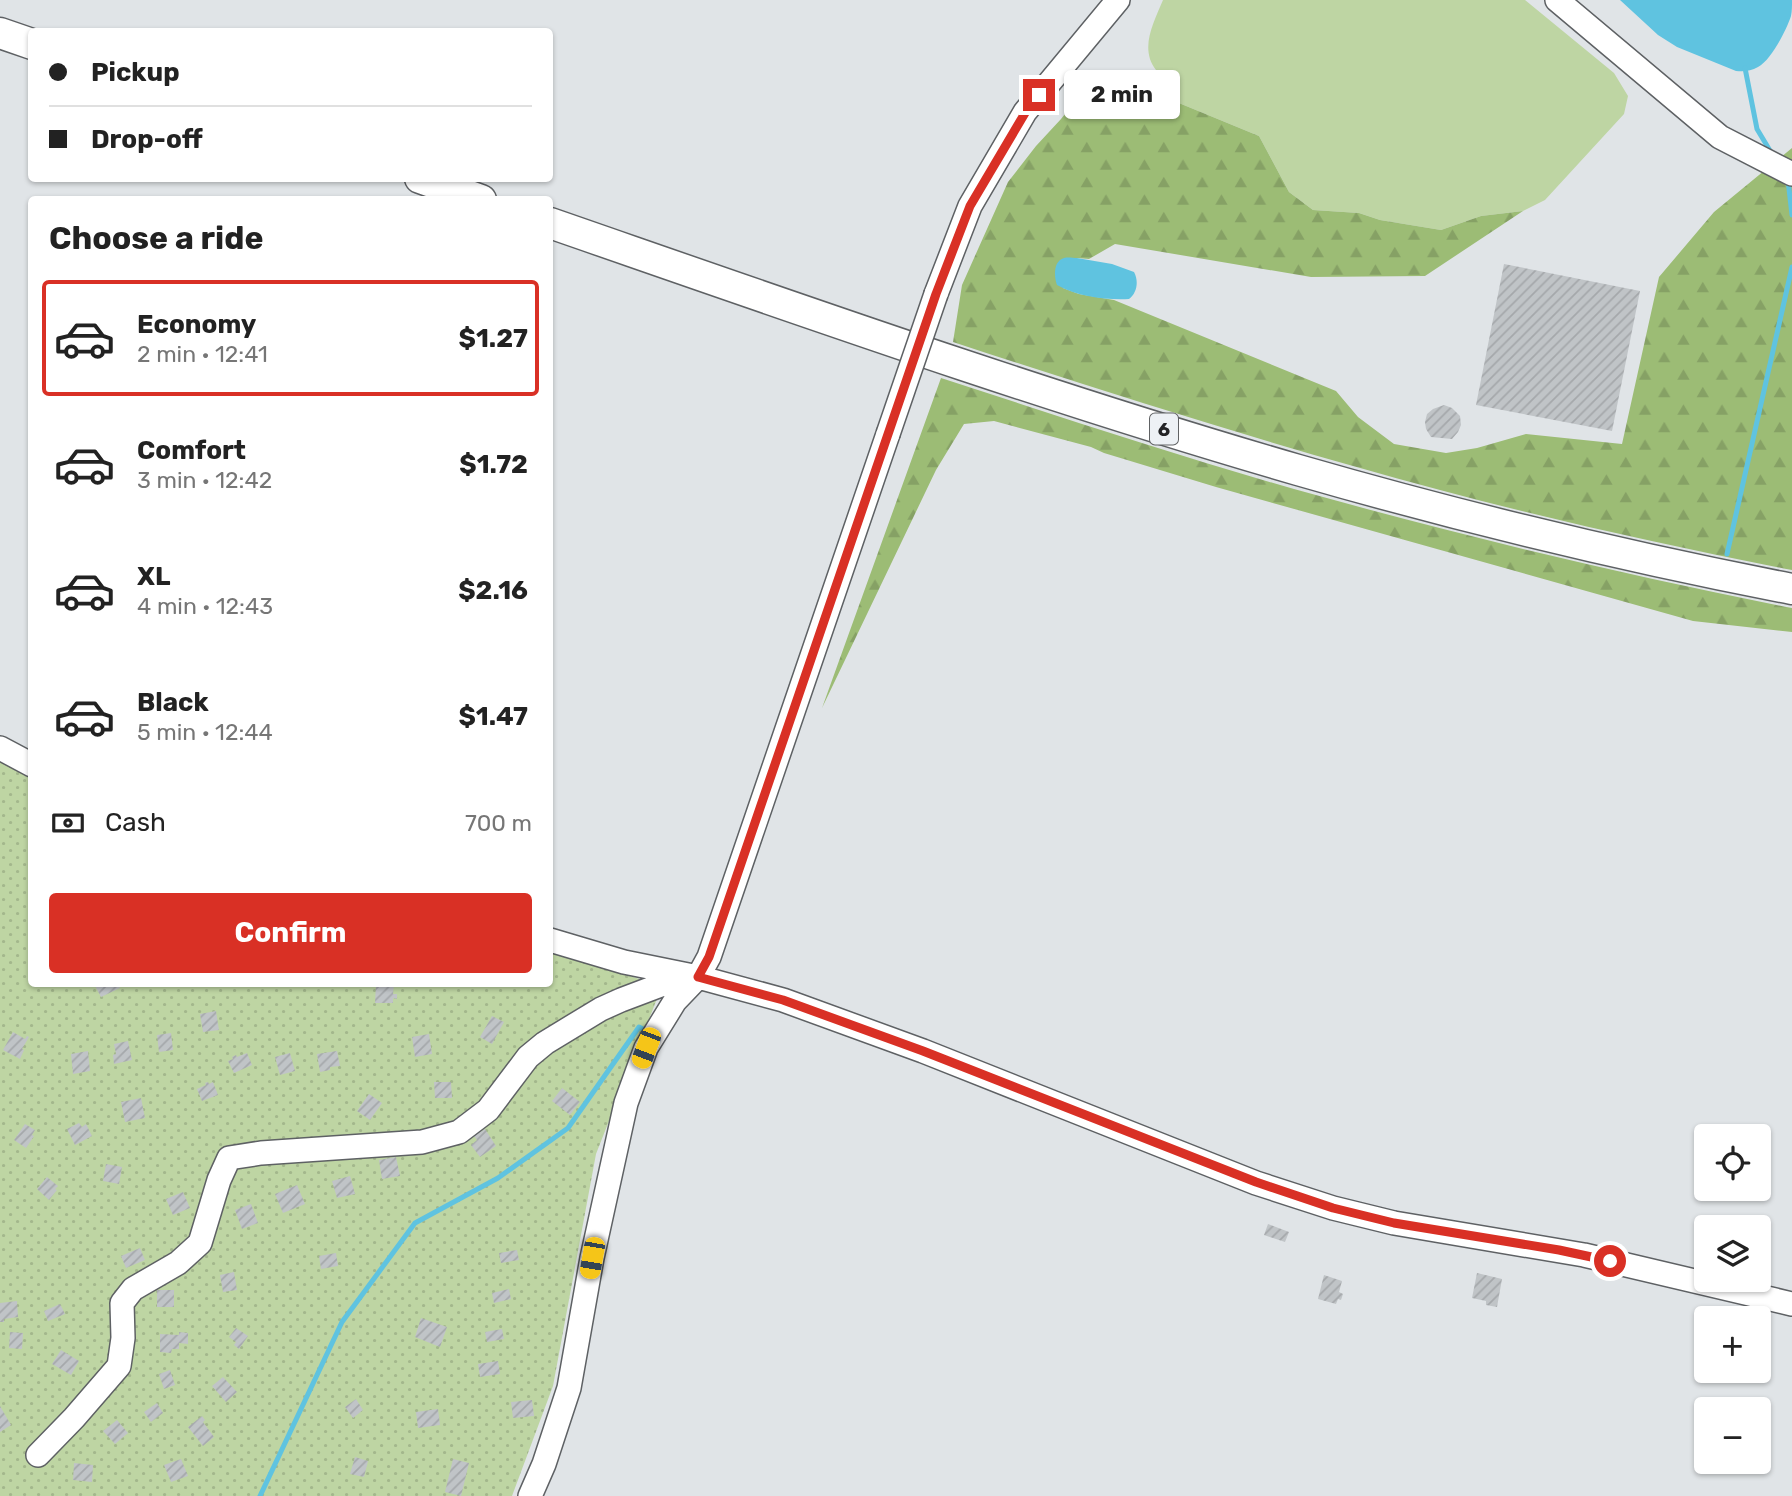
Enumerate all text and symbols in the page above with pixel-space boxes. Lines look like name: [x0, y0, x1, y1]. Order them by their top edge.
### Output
text: Pickup: [91, 57, 180, 88]
callout: 2 min: [1064, 70, 1179, 119]
route end: [1023, 79, 1055, 111]
text: 2 min: [1091, 80, 1153, 108]
text: Drop-off: [91, 124, 203, 155]
text: Choose a ride: [49, 219, 263, 257]
icon: car: [53, 307, 116, 370]
text: Economy: [137, 309, 256, 340]
text: $1.27: [459, 323, 528, 354]
text: 2 min · 12:41: [137, 340, 268, 368]
road number: 6: [1150, 414, 1178, 444]
icon: car: [53, 433, 116, 496]
text: Comfort: [137, 435, 246, 466]
text: $1.72: [459, 449, 528, 480]
text: 3 min · 12:42: [137, 466, 272, 494]
icon: car: [53, 559, 116, 622]
text: XL: [137, 561, 170, 592]
text: $2.16: [458, 575, 528, 606]
text: 4 min · 12:43: [137, 592, 273, 620]
icon: car: [53, 685, 116, 748]
text: Black: [137, 687, 209, 718]
text: $1.47: [458, 701, 528, 732]
text: 5 min · 12:44: [137, 718, 273, 746]
icon: cash: [49, 804, 87, 842]
text: Cash: [105, 807, 166, 838]
text: 700 m: [465, 809, 532, 837]
button: Confirm: [49, 893, 532, 973]
car: [629, 1025, 664, 1071]
map controls: [1694, 1124, 1771, 1474]
button: locate: [1694, 1124, 1771, 1201]
button: layers: [1694, 1215, 1771, 1292]
car: [579, 1235, 606, 1281]
route start: [1594, 1245, 1626, 1277]
button: +: [1694, 1306, 1771, 1383]
button: −: [1694, 1397, 1771, 1474]

